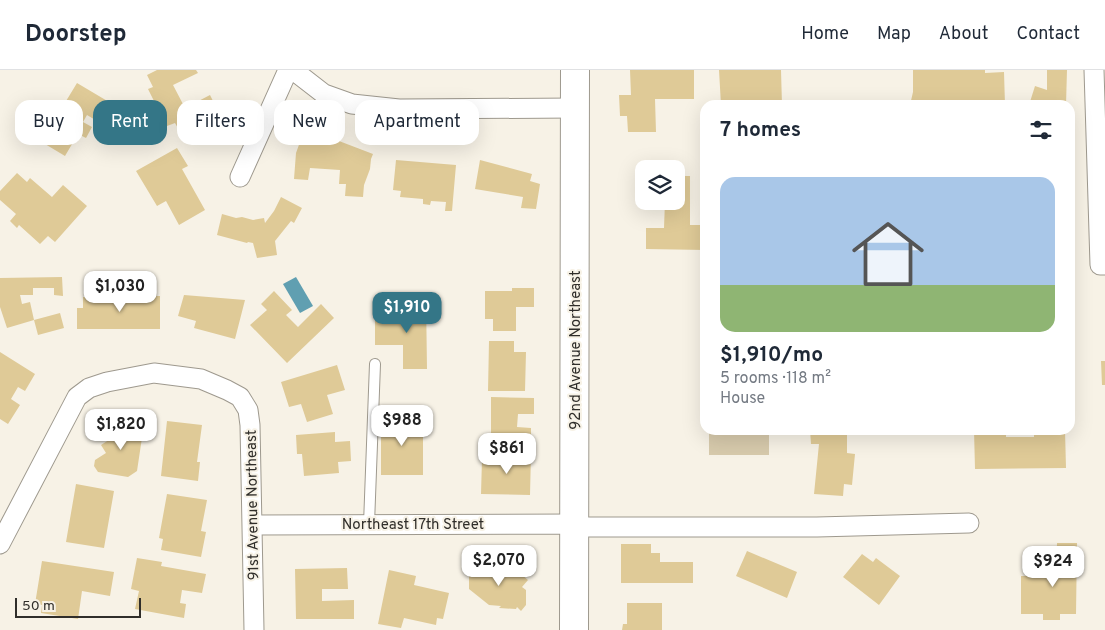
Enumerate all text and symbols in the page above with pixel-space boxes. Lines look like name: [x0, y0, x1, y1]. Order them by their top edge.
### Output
text: Doorstep: [25, 20, 127, 50]
text: Home: [801, 23, 849, 46]
text: Map: [877, 23, 911, 46]
text: About: [939, 23, 988, 46]
text: Contact: [1016, 23, 1080, 46]
chip: Buy: [15, 100, 83, 145]
chip: Rent: [93, 100, 167, 145]
chip: Filters: [177, 100, 264, 145]
chip: New: [274, 100, 345, 145]
chip: Apartment: [355, 100, 479, 145]
icon: filters: [1027, 116, 1055, 144]
text: 7 homes: [720, 117, 801, 144]
map controls: [635, 160, 685, 210]
button: layers: [635, 160, 685, 210]
icon: home: [843, 209, 933, 299]
pin: $1,030: [79, 270, 161, 313]
street label: 92nd Avenue Northeast: [567, 270, 586, 430]
text: $1,030: [95, 277, 145, 297]
pin: $1,910: [366, 292, 448, 334]
text: $1,910: [384, 298, 430, 318]
text: $1,910/mo: [720, 342, 823, 369]
text: 5 rooms · 118 m²: [720, 369, 831, 389]
text: House: [720, 389, 765, 409]
pin: $988: [372, 404, 432, 447]
pin: $1,820: [80, 408, 162, 451]
text: $988: [382, 411, 422, 431]
text: $1,820: [96, 415, 146, 435]
street label: 91st Avenue Northeast: [243, 429, 264, 581]
pin: $861: [477, 432, 537, 475]
text: $861: [489, 439, 525, 459]
street label: Northeast 17th Street: [342, 516, 484, 535]
pin: $2,070: [458, 544, 540, 587]
pin: $924: [1023, 546, 1083, 588]
text: $2,070: [473, 551, 525, 571]
text: $924: [1033, 552, 1073, 572]
scale bar: [15, 595, 141, 618]
text: 50 m: [22, 598, 55, 615]

